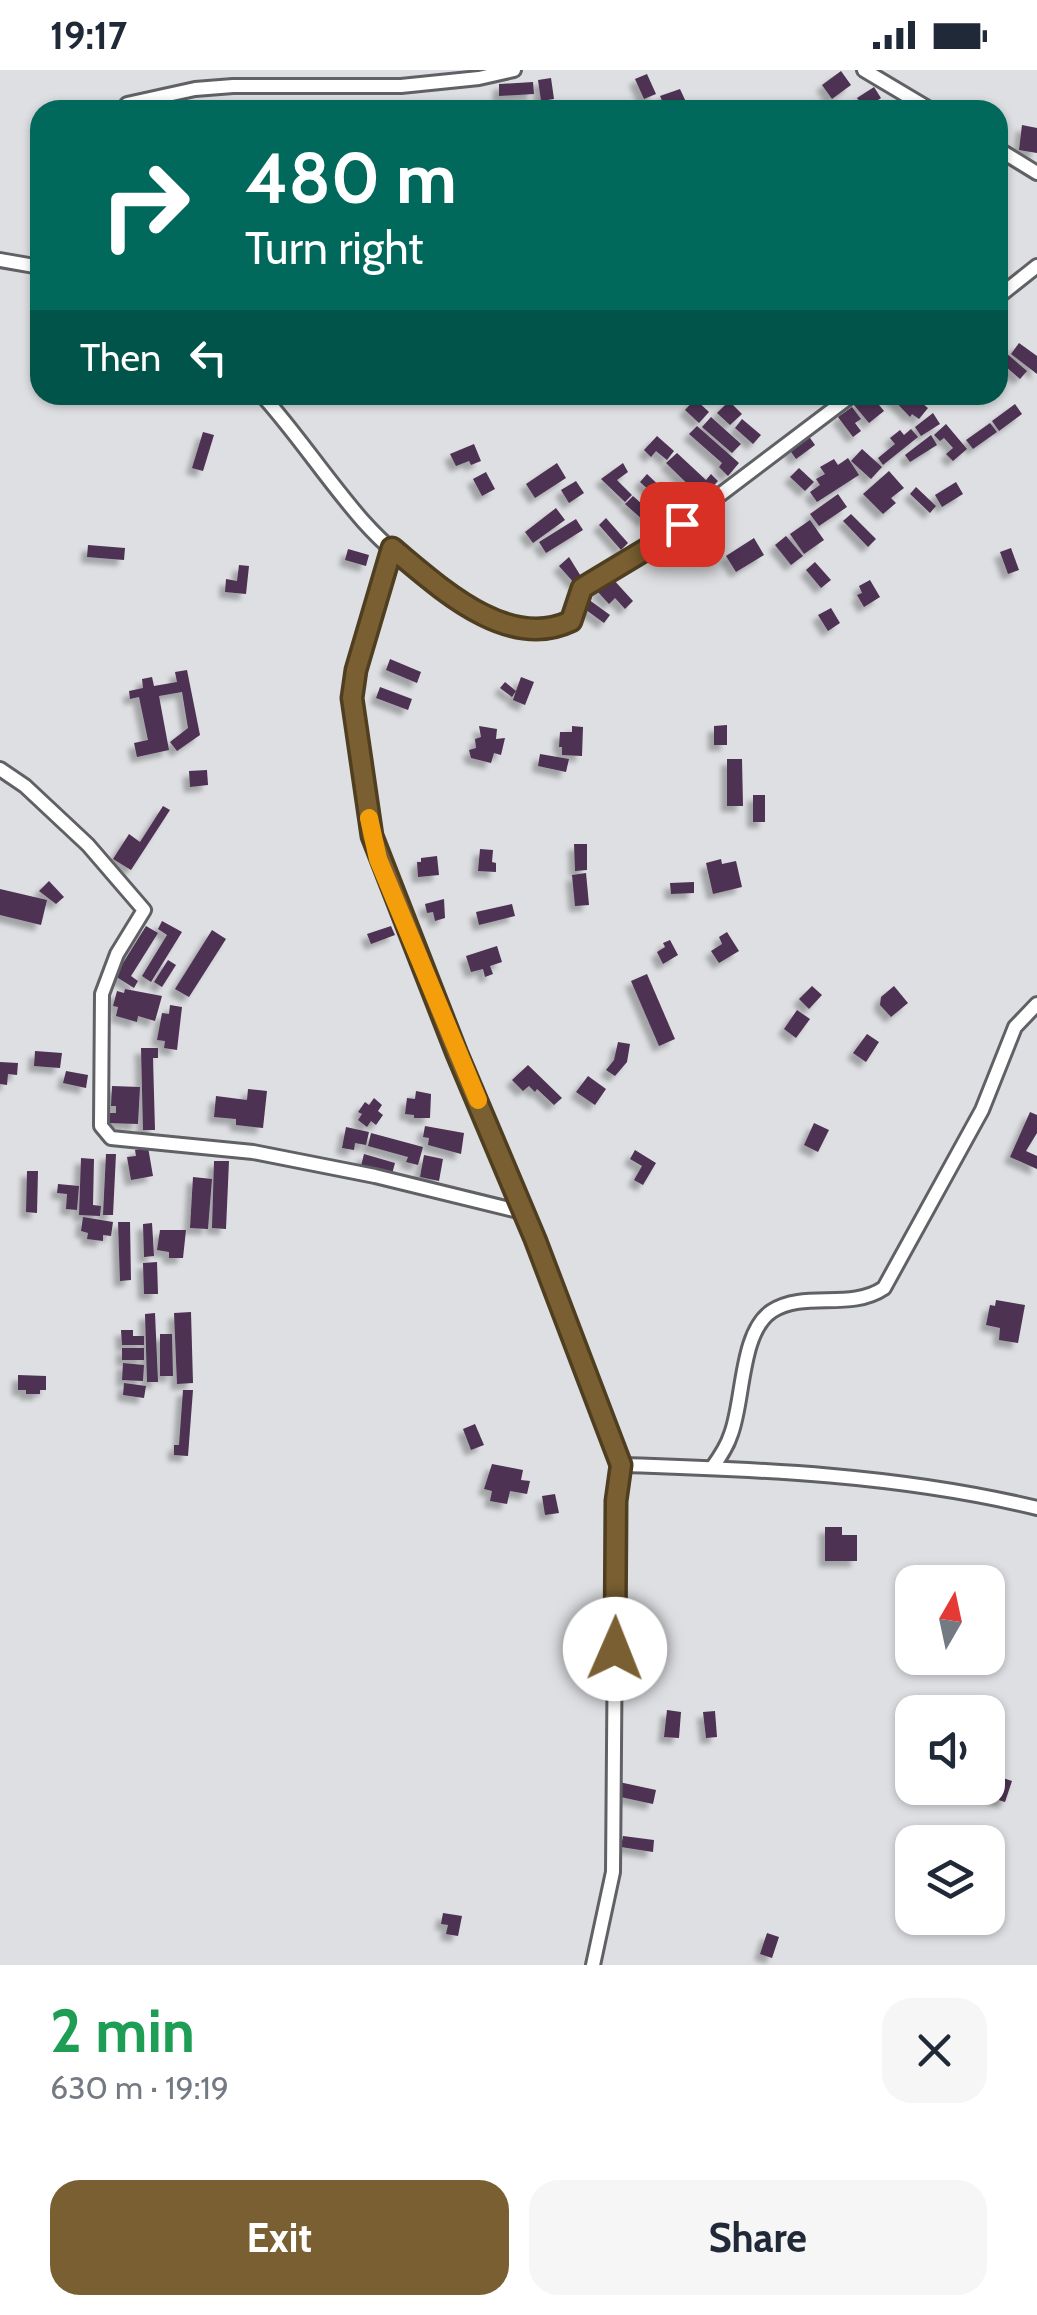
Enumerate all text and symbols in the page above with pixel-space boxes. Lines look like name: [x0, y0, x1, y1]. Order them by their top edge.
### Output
text: 19:17: [50, 12, 127, 59]
text: 480 m: [245, 135, 457, 221]
icon: right: [80, 140, 210, 270]
text: Turn right: [245, 221, 424, 275]
icon: left: [181, 330, 236, 385]
text: Then: [80, 334, 161, 381]
pin: [640, 482, 725, 567]
icon: arrive: [655, 497, 710, 552]
north arrow: [895, 1565, 1005, 1675]
map controls: [895, 1565, 1005, 1935]
position arrow: [563, 1597, 667, 1701]
button: sound: [895, 1695, 1005, 1805]
button: layers: [895, 1825, 1005, 1935]
text: 2 min: [50, 1994, 195, 2067]
button: close: [882, 1998, 987, 2103]
text: 630 m · 19:19: [50, 2068, 229, 2107]
button: Exit: [50, 2180, 509, 2295]
button: Share: [529, 2180, 987, 2295]

